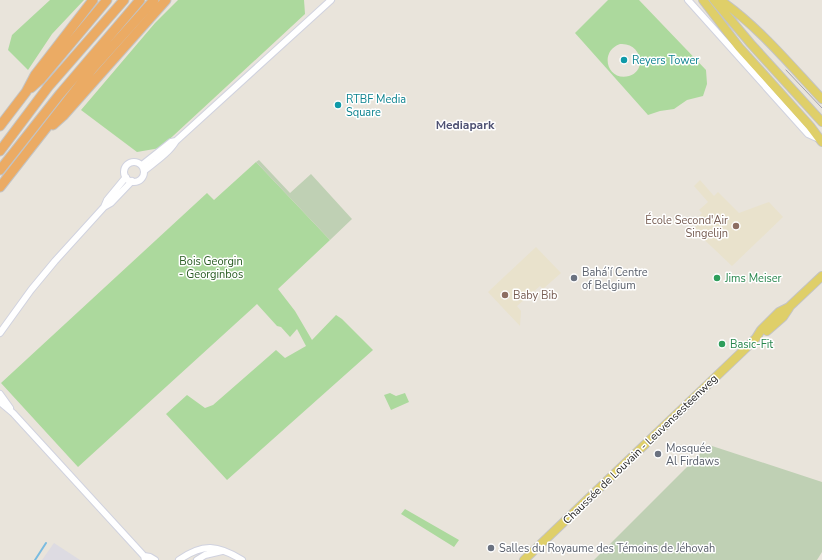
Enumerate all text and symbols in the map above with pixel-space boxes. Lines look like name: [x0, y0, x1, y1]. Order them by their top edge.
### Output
place label: Reyers Tower: [632, 53, 699, 68]
marker: Reyers Tower: [619, 55, 629, 65]
place label: RTBF Media Square: [346, 92, 406, 120]
marker: RTBF Media Square: [333, 100, 343, 110]
district label: Mediapark: [436, 117, 495, 133]
place label: École Second'Air Singelijn: [645, 212, 728, 241]
marker: École Second'Air Singelijn: [731, 221, 741, 231]
park label: Bois Georgin - Georginbos: [179, 254, 243, 282]
place label: Bahá’í Centre of Belgium: [582, 265, 648, 293]
place label: Jims Meiser: [724, 271, 782, 286]
marker: Bahá’í Centre of Belgium: [569, 273, 579, 283]
marker: Jims Meiser: [712, 273, 722, 283]
place label: Baby Bib: [513, 288, 557, 303]
marker: Baby Bib: [500, 290, 510, 300]
place label: Basic-Fit: [730, 337, 773, 352]
marker: Basic-Fit: [717, 339, 727, 349]
street label: Chaussée de Louvain - Leuvensesteenweg: [560, 371, 721, 528]
place label: Mosquée Al Firdaws: [666, 441, 719, 469]
marker: Mosquée Al Firdaws: [653, 449, 663, 459]
place label: Salles du Royaume des Témoins de Jéhovah: [499, 541, 715, 556]
marker: Salles du Royaume des Témoins de Jéhovah: [486, 543, 496, 553]

